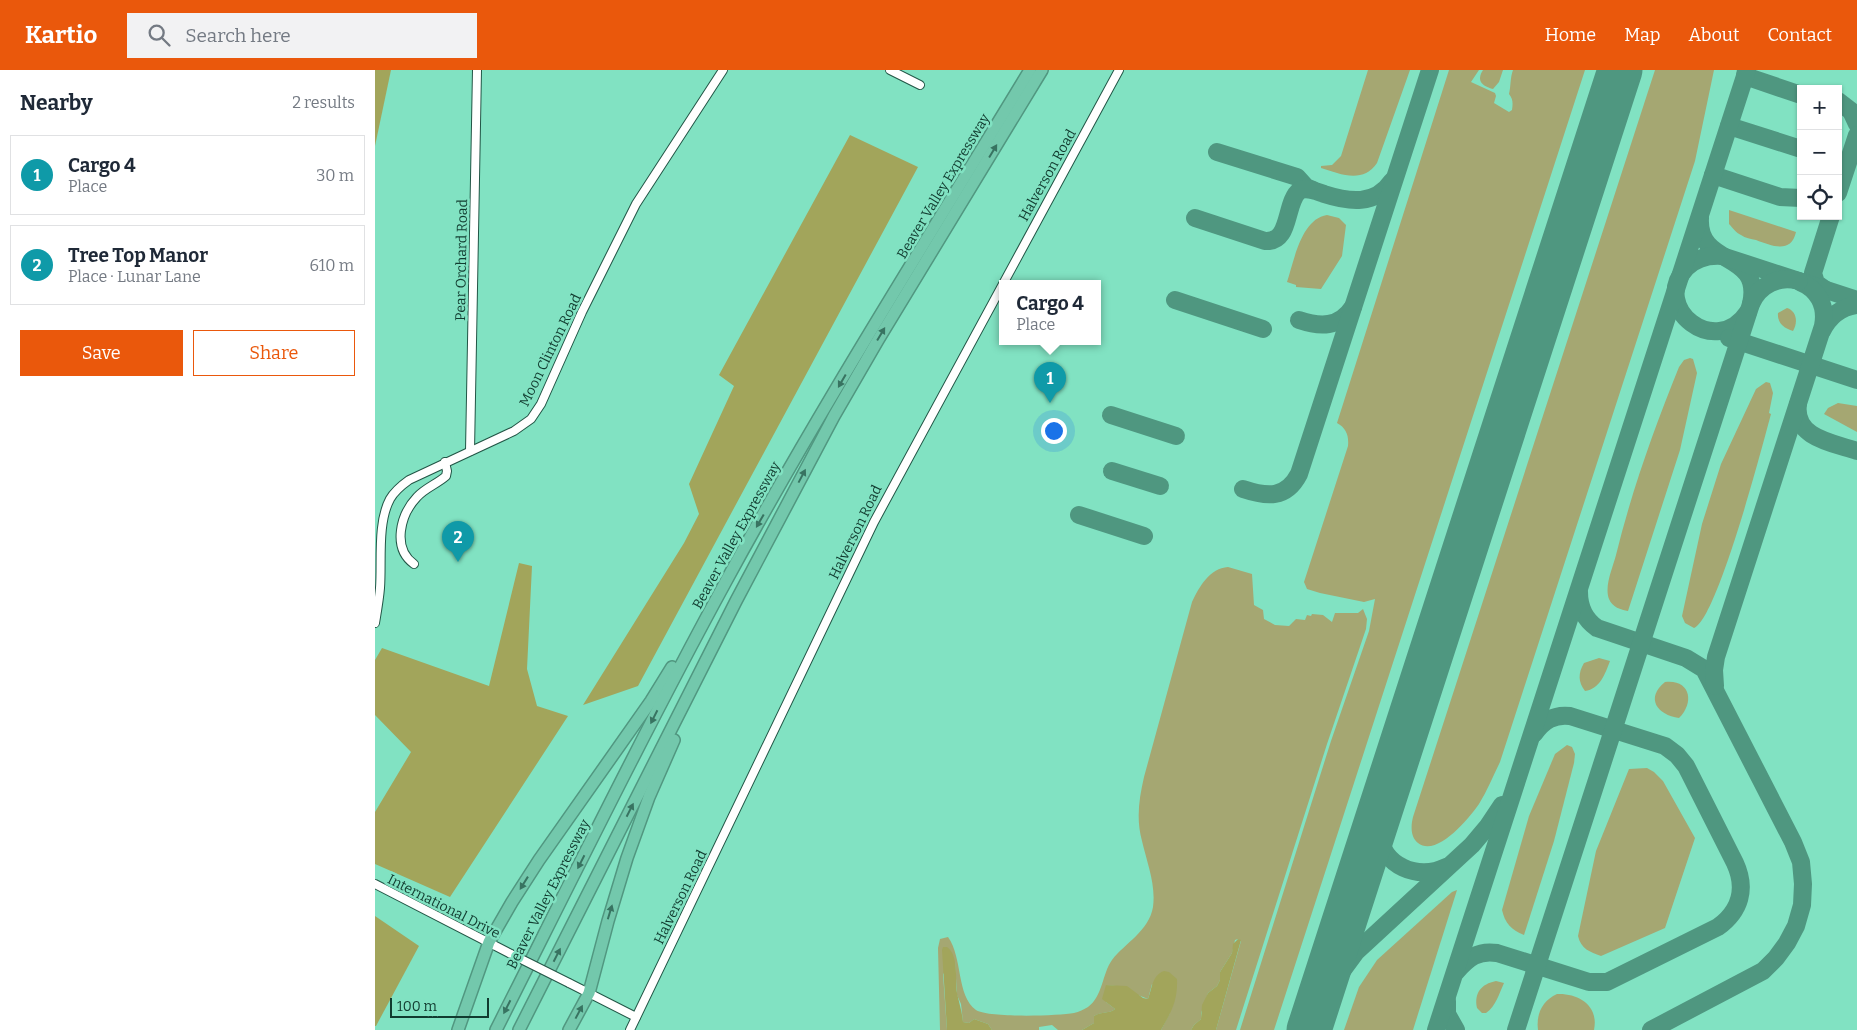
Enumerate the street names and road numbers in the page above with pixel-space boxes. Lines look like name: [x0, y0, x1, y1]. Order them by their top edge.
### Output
street label: Beaver Valley Expressway: [893, 110, 994, 262]
street label: Halverson Road: [1015, 126, 1080, 224]
street label: Pear Orchard Road: [452, 199, 471, 321]
street label: Moon Clinton Road: [516, 291, 585, 409]
street label: Beaver Valley Expressway: [689, 458, 784, 612]
street label: Halverson Road: [825, 482, 886, 582]
street label: Beaver Valley Expressway: [503, 816, 594, 972]
street label: Halverson Road: [650, 847, 711, 947]
street label: International Drive: [385, 871, 503, 942]

